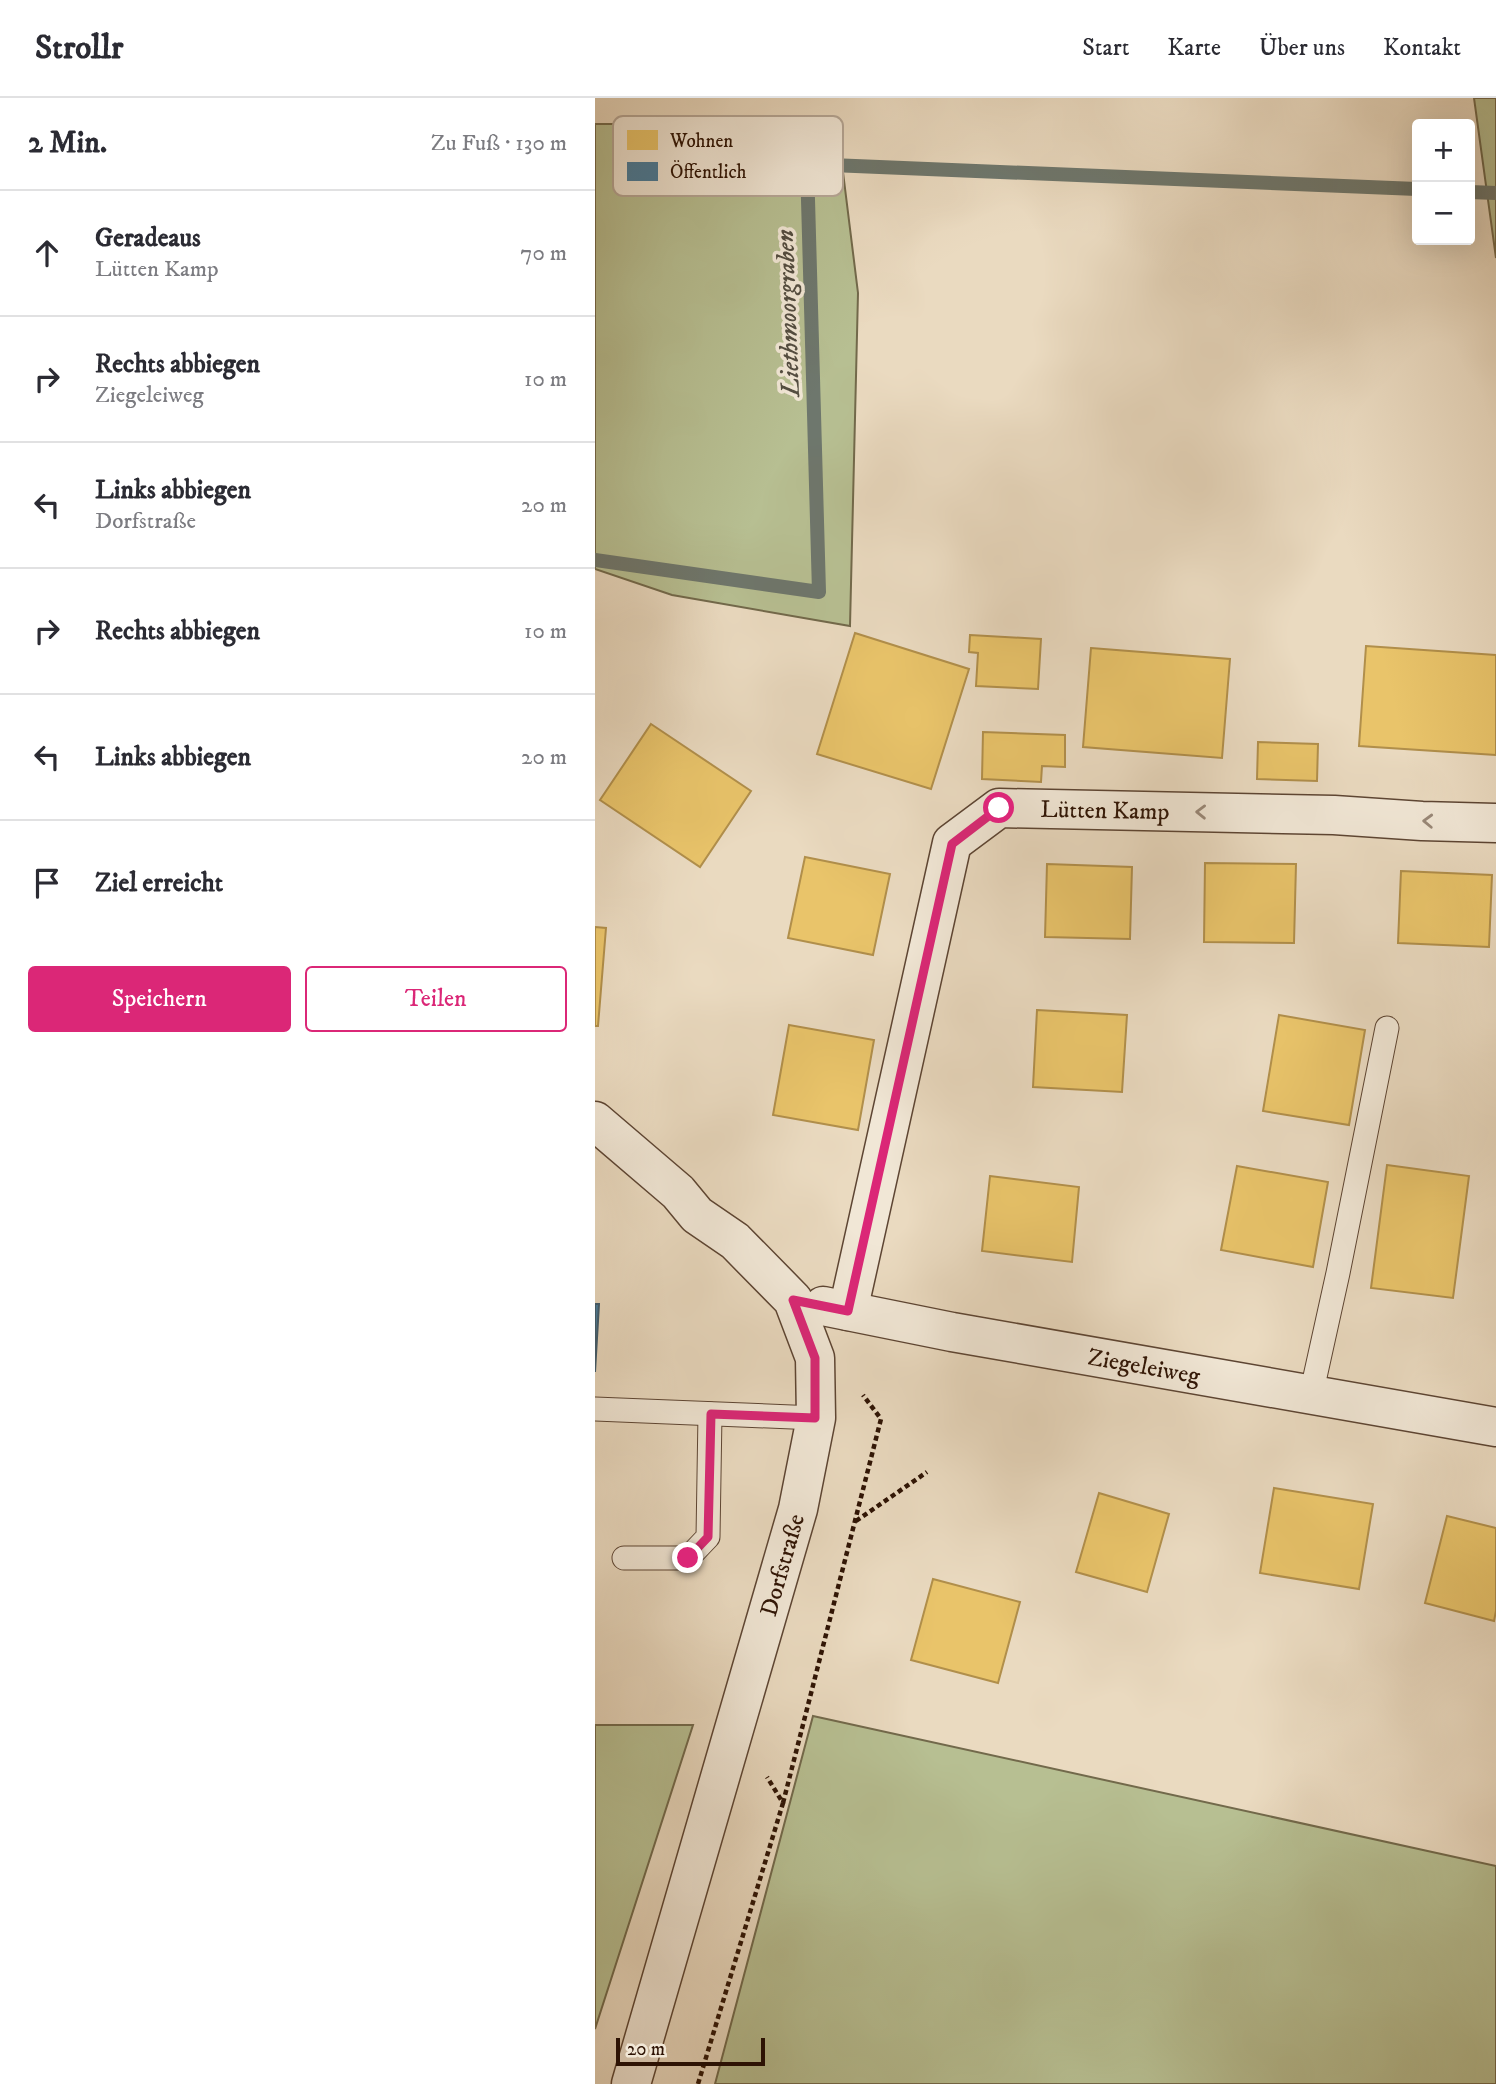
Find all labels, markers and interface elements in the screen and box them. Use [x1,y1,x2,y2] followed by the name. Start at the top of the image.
[35,28,123,69] text: Strollr
[1082,33,1129,63] text: Start
[1167,33,1221,63] text: Karte
[1259,33,1345,63] text: Über uns
[1383,33,1461,63] text: Kontakt
[613,116,843,196] legend
[1412,119,1475,245] map controls
[1412,119,1475,182] button: +
[28,125,107,162] text: 2 Min.
[431,129,567,158] text: Zu Fuß · 130 m
[669,130,733,153] text: Wohnen
[670,160,747,184] text: Öffentlich
[1412,182,1475,245] button: −
[95,222,201,255] text: Geradeaus
[769,229,808,399] water label: Liethmoorgraben
[28,234,66,272] icon: ahead
[520,239,567,268] text: 70 m
[95,255,219,284] text: Lütten Kamp
[95,348,260,381] text: Rechts abbiegen
[28,360,66,398] icon: right
[524,365,567,394] text: 10 m
[95,381,204,410] text: Ziegeleiweg
[95,474,251,507] text: Links abbiegen
[28,486,66,524] icon: left
[521,491,567,520] text: 20 m
[95,507,196,536] text: Dorfstraße
[28,612,66,650] icon: right
[95,615,260,648] text: Rechts abbiegen
[524,617,567,646] text: 10 m
[28,738,66,776] icon: left
[95,741,251,774] text: Links abbiegen
[521,743,567,772] text: 20 m
[983,792,1014,823] route start
[1040,795,1170,827] street label: Lütten Kamp
[1195,805,1206,820] one-way arrow
[1422,814,1433,829] one-way arrow
[28,864,66,902] icon: arrive
[95,867,223,900] text: Ziel erreicht
[28,966,291,1032] button: Speichern
[305,966,567,1032] button: Teilen
[1085,1342,1203,1392] street label: Ziegeleiweg
[754,1510,812,1620] street label: Dorfstraße
[672,1542,703,1573] route end
[616,2035,765,2067] scale bar
[627,2038,665,2061] text: 20 m

